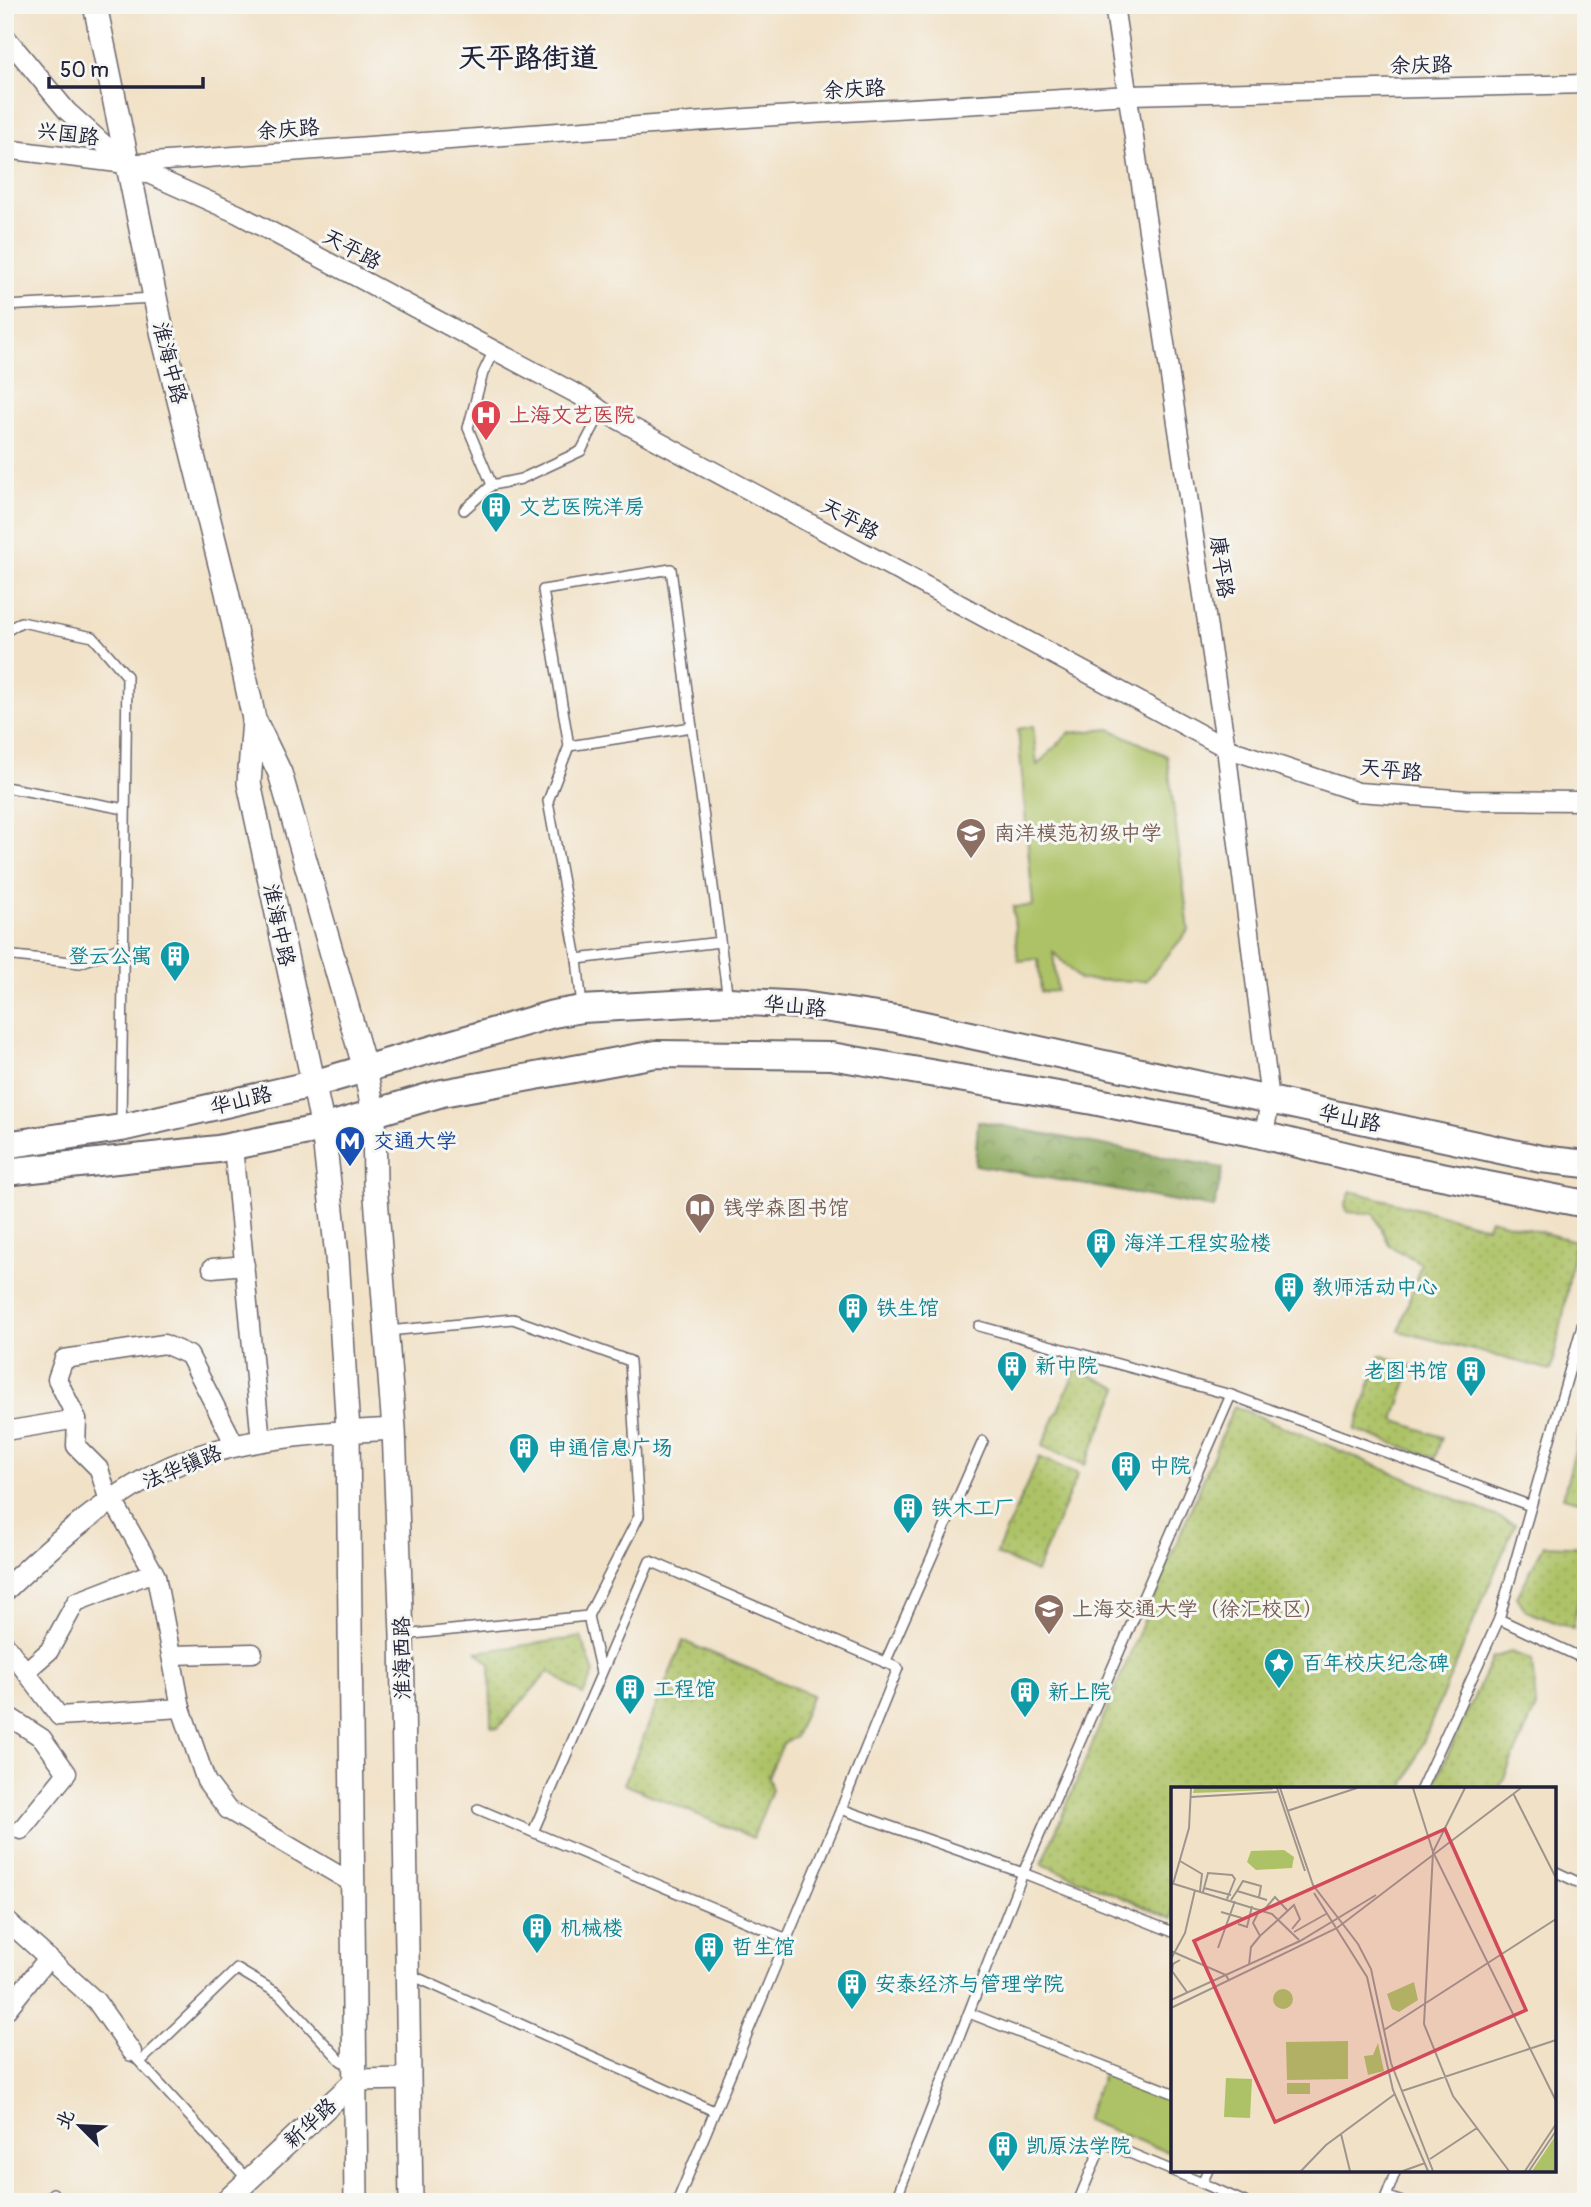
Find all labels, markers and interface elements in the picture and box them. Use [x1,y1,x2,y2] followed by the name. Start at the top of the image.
[458,41,598,76] district label: 天平路街道
[49,46,203,90] scale bar
[1389,51,1453,80] street label: 余庆路
[60,57,109,84] text: 50 m
[822,74,886,105] street label: 余庆路
[256,114,320,145] street label: 余庆路
[35,117,101,152] street label: 兴国路
[318,223,386,276] street label: 天平路
[146,319,193,407] street label: 淮海中路
[469,398,503,442] hospital icon: 上海文艺医院
[509,402,635,429] place label: 上海文艺医院
[479,490,513,534] building icon: 文艺医院洋房
[816,492,884,547] street label: 天平路
[519,494,645,521] place label: 文艺医院洋房
[1204,534,1239,600] street label: 康平路
[1358,754,1424,787] street label: 天平路
[954,816,988,860] school or university icon: 南洋模范初级中学
[994,820,1162,847] place label: 南洋模范初级中学
[257,881,300,969] street label: 淮海中路
[158,939,192,983] building icon: 登云公寓
[68,943,152,970] place label: 登云公寓
[762,990,828,1023] street label: 华山路
[207,1080,275,1121] street label: 华山路
[1316,1099,1384,1138] street label: 华山路
[333,1124,367,1168] metro station icon: 交通大学
[373,1128,457,1155] place label: 交通大学
[683,1191,717,1235] library icon: 钱学森图书馆
[723,1195,849,1222] place label: 钱学森图书馆
[1084,1226,1118,1270] building icon: 海洋工程实验楼
[1124,1230,1271,1257] place label: 海洋工程实验楼
[1272,1270,1306,1314] building icon: 教师活动中心
[1312,1274,1438,1301] place label: 教师活动中心
[836,1291,870,1335] building icon: 铁生馆
[876,1295,939,1322] place label: 铁生馆
[995,1349,1029,1393] building icon: 新中院
[1035,1353,1098,1380] place label: 新中院
[1454,1354,1488,1398] building icon: 老图书馆
[1364,1358,1448,1385] place label: 老图书馆
[507,1431,541,1475] building icon: 申通信息广场
[547,1435,673,1462] place label: 申通信息广场
[138,1439,226,1496] street label: 法华镇路
[1109,1449,1143,1493] building icon: 中院
[1149,1453,1191,1480] place label: 中院
[891,1491,925,1535] building icon: 铁木工厂
[931,1495,1015,1522] place label: 铁木工厂
[1032,1592,1066,1636] school or university icon: 上海交通大学（徐汇校区）
[1072,1596,1324,1623] place label: 上海交通大学（徐汇校区）
[388,1616,417,1700] street label: 淮海西路
[1262,1646,1296,1690] place icon: 百年校庆纪念碑
[1302,1650,1449,1677] place label: 百年校庆纪念碑
[613,1672,647,1716] building icon: 工程馆
[1008,1675,1042,1719] building icon: 新上院
[653,1676,716,1703] place label: 工程馆
[1048,1679,1111,1706] place label: 新上院
[1171,1787,1556,2172] inset map
[520,1911,554,1955] building icon: 机械楼
[560,1915,623,1942] place label: 机械楼
[692,1930,726,1974] building icon: 哲生馆
[732,1934,795,1961] place label: 哲生馆
[835,1967,869,2011] building icon: 安泰经济与管理学院
[875,1971,1064,1998] place label: 安泰经济与管理学院
[46,2092,116,2162] north arrow
[278,2092,343,2155] street label: 新华路
[51,2106,80,2133] text: 北
[986,2129,1020,2173] building icon: 凯原法学院
[1026,2133,1131,2160] place label: 凯原法学院

